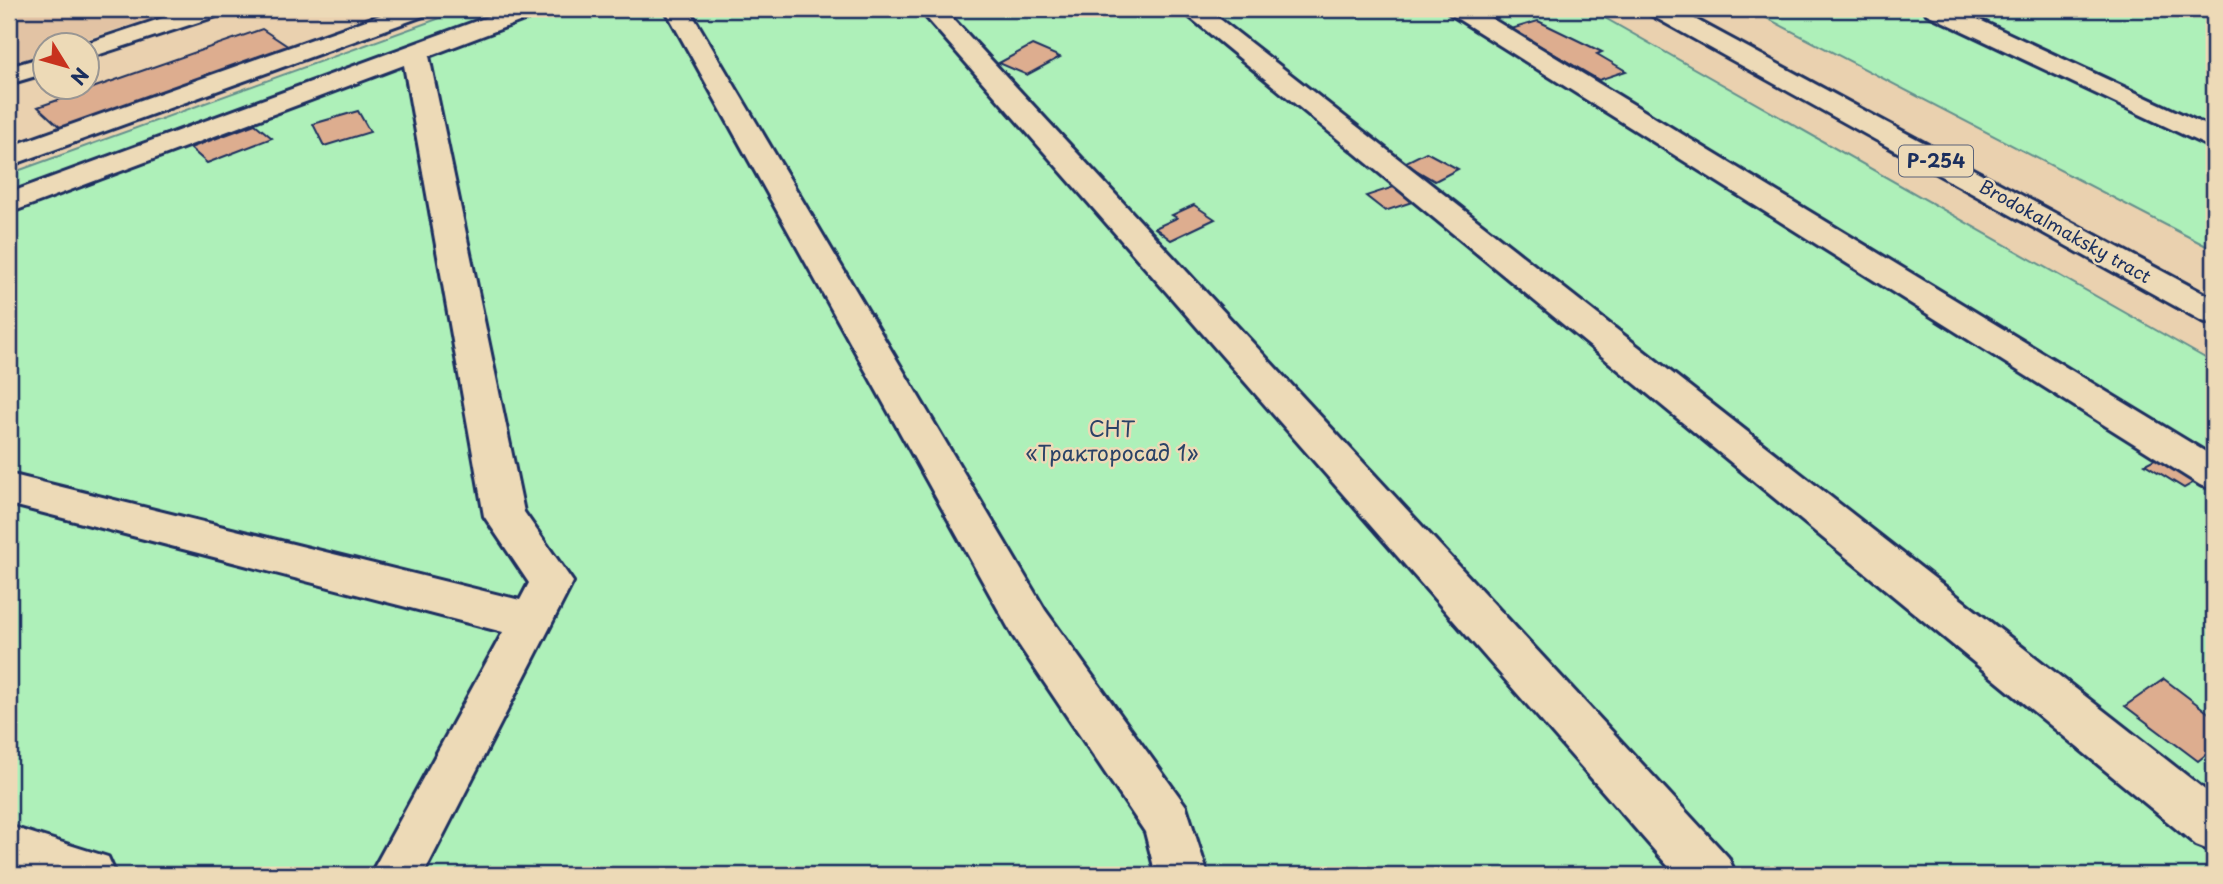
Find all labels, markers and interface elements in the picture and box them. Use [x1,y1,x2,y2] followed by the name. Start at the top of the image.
[32,32,102,102] north arrow
[65,62,96,91] text: N
[1899,146,1973,176] road number: Р-254
[1975,172,2157,289] street label: Brodokalmaksky tract
[1026,412,1199,468] park label: СНТ «Тракторосад 1»

